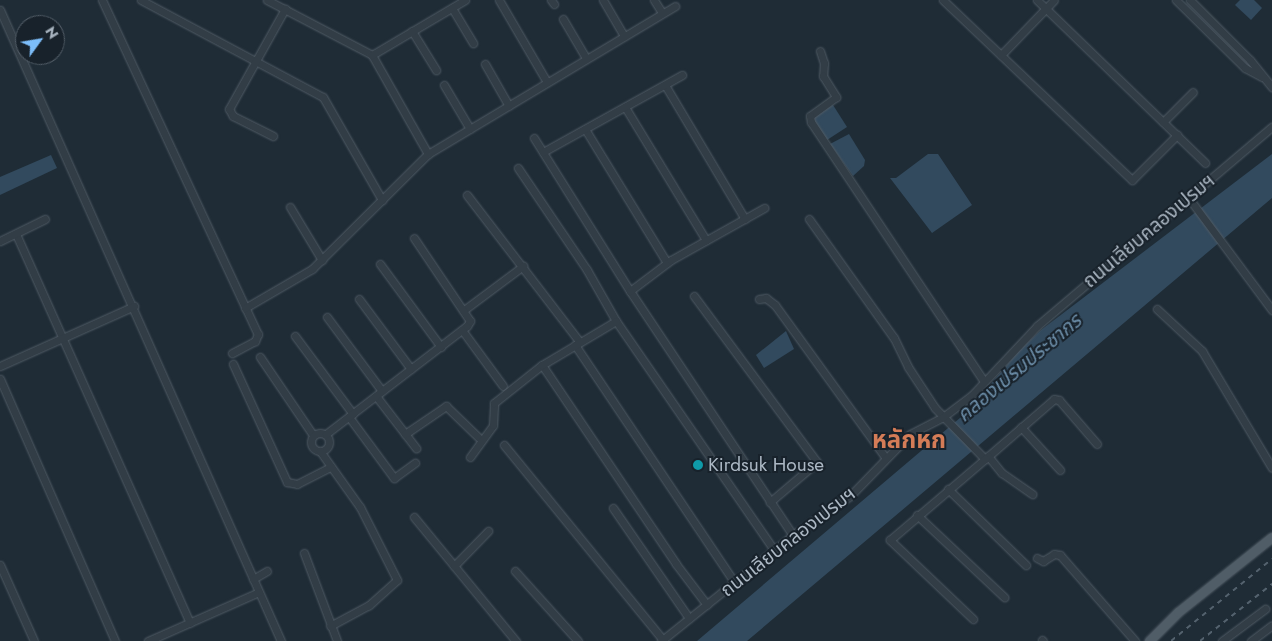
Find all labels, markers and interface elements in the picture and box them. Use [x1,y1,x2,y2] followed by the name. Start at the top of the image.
[15,15,65,65] north arrow
[40,23,63,43] text: N
[1078,169,1220,293] street label: ถนนเลียบคลองเปรมฯ
[952,309,1086,427] water label: คลองเปรมประชากร
[872,426,946,454] district label: หลักหก
[708,454,824,476] place label: Kirdsuk House
[692,459,704,471] marker: Kirdsuk House
[716,482,860,602] street label: ถนนเลียบคลองเปรมฯ

